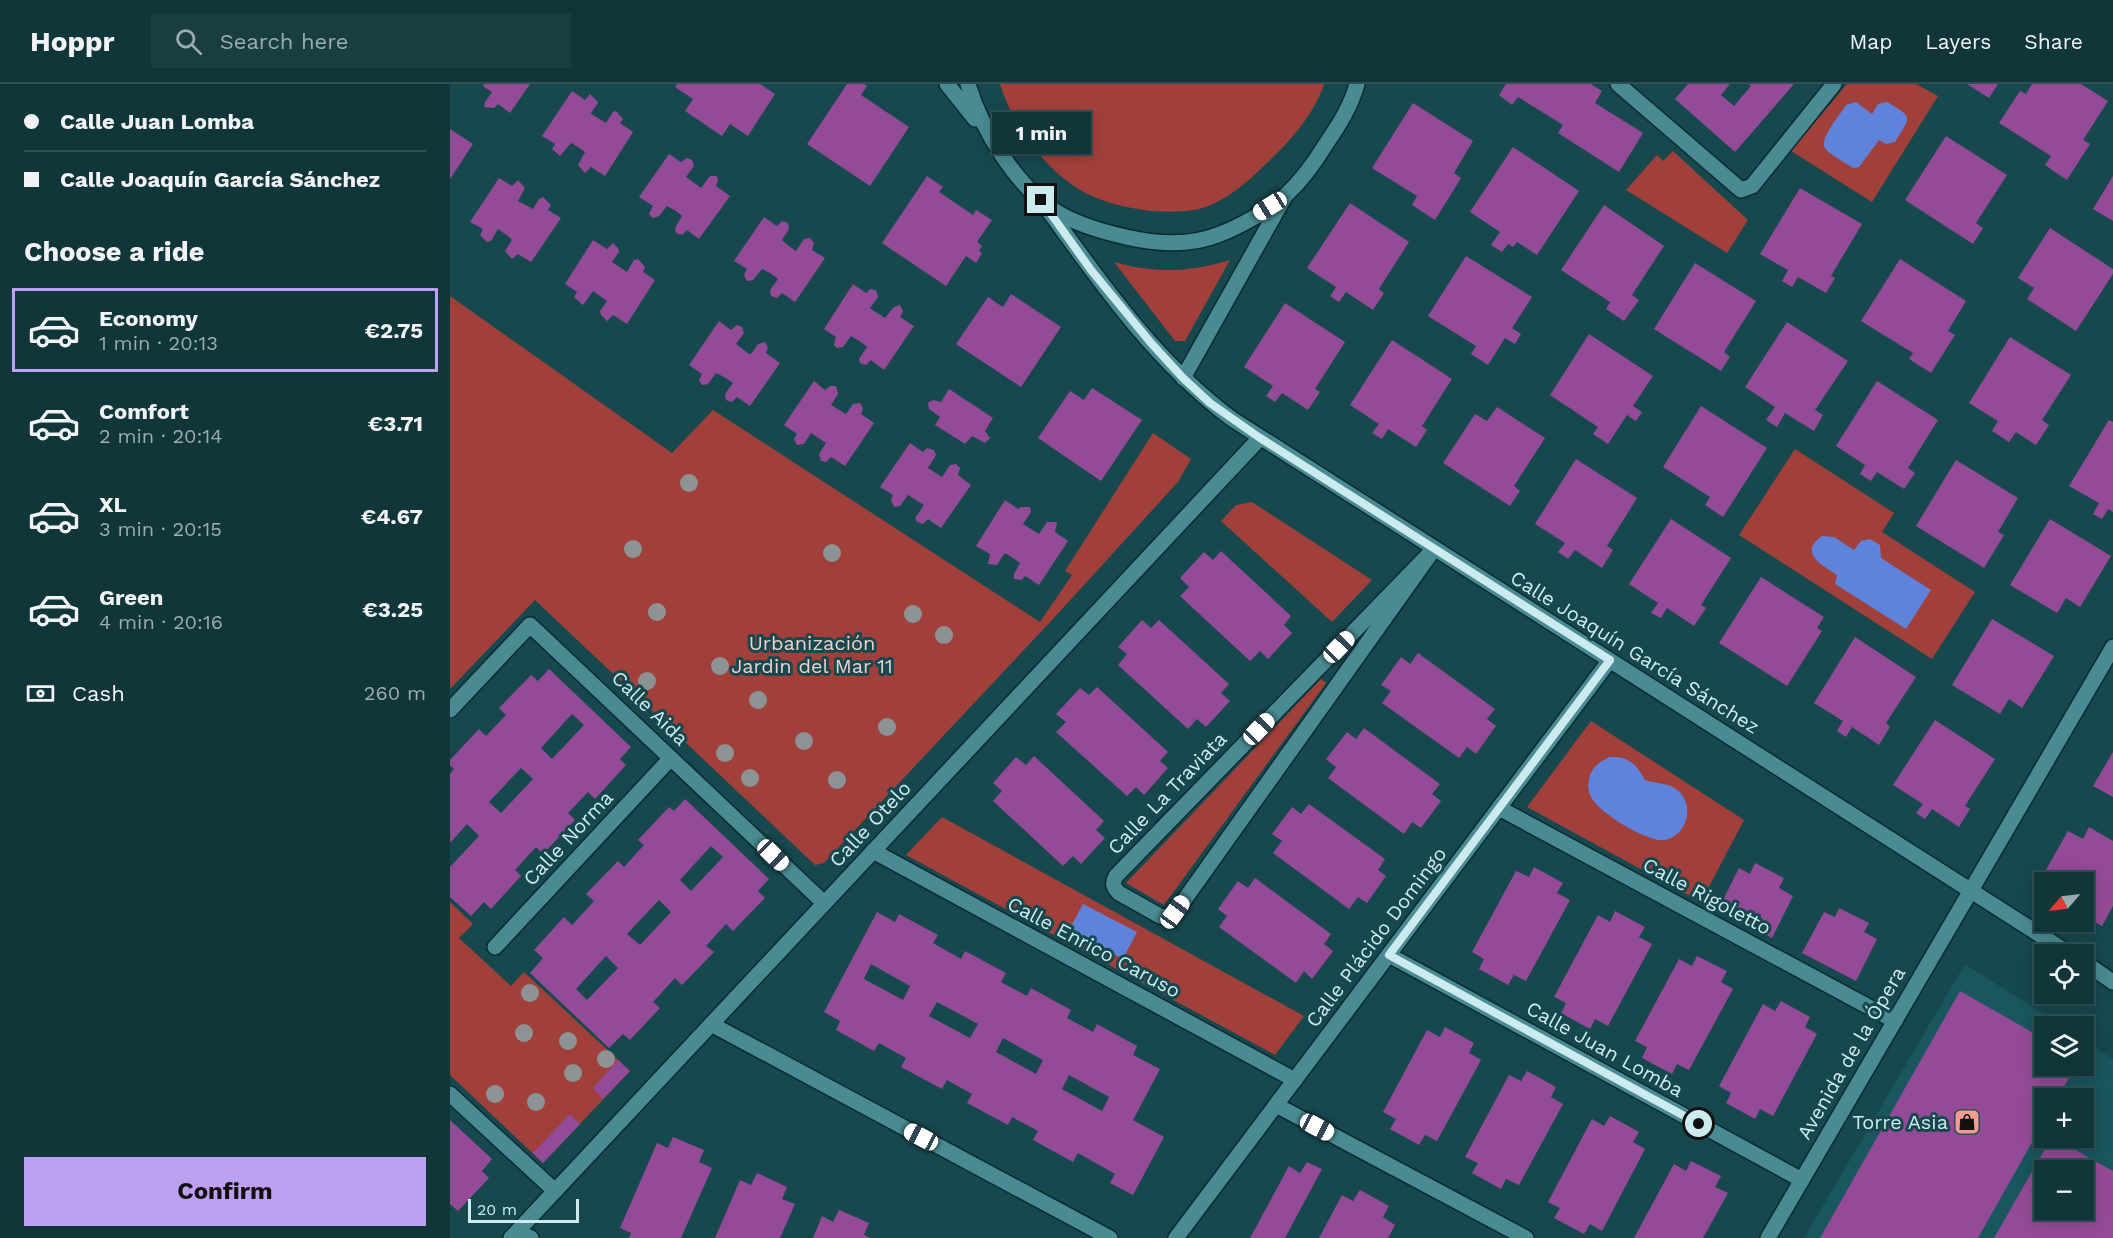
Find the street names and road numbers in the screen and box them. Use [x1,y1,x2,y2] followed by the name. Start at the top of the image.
[1506,565,1764,739] street label: Calle Joaquín García Sánchez
[607,666,693,750] street label: Calle Aida
[1103,727,1231,859] street label: Calle La Traviata
[824,776,916,872] street label: Calle Otelo
[518,786,618,890] street label: Calle Norma
[1301,842,1451,1032] street label: Calle Plácido Domingo
[1639,852,1775,940] street label: Calle Rigoletto
[1003,891,1185,1003] street label: Calle Enrico Caruso
[1792,962,1910,1144] street label: Avenida de la Ópera
[1522,996,1688,1102] street label: Calle Juan Lomba

